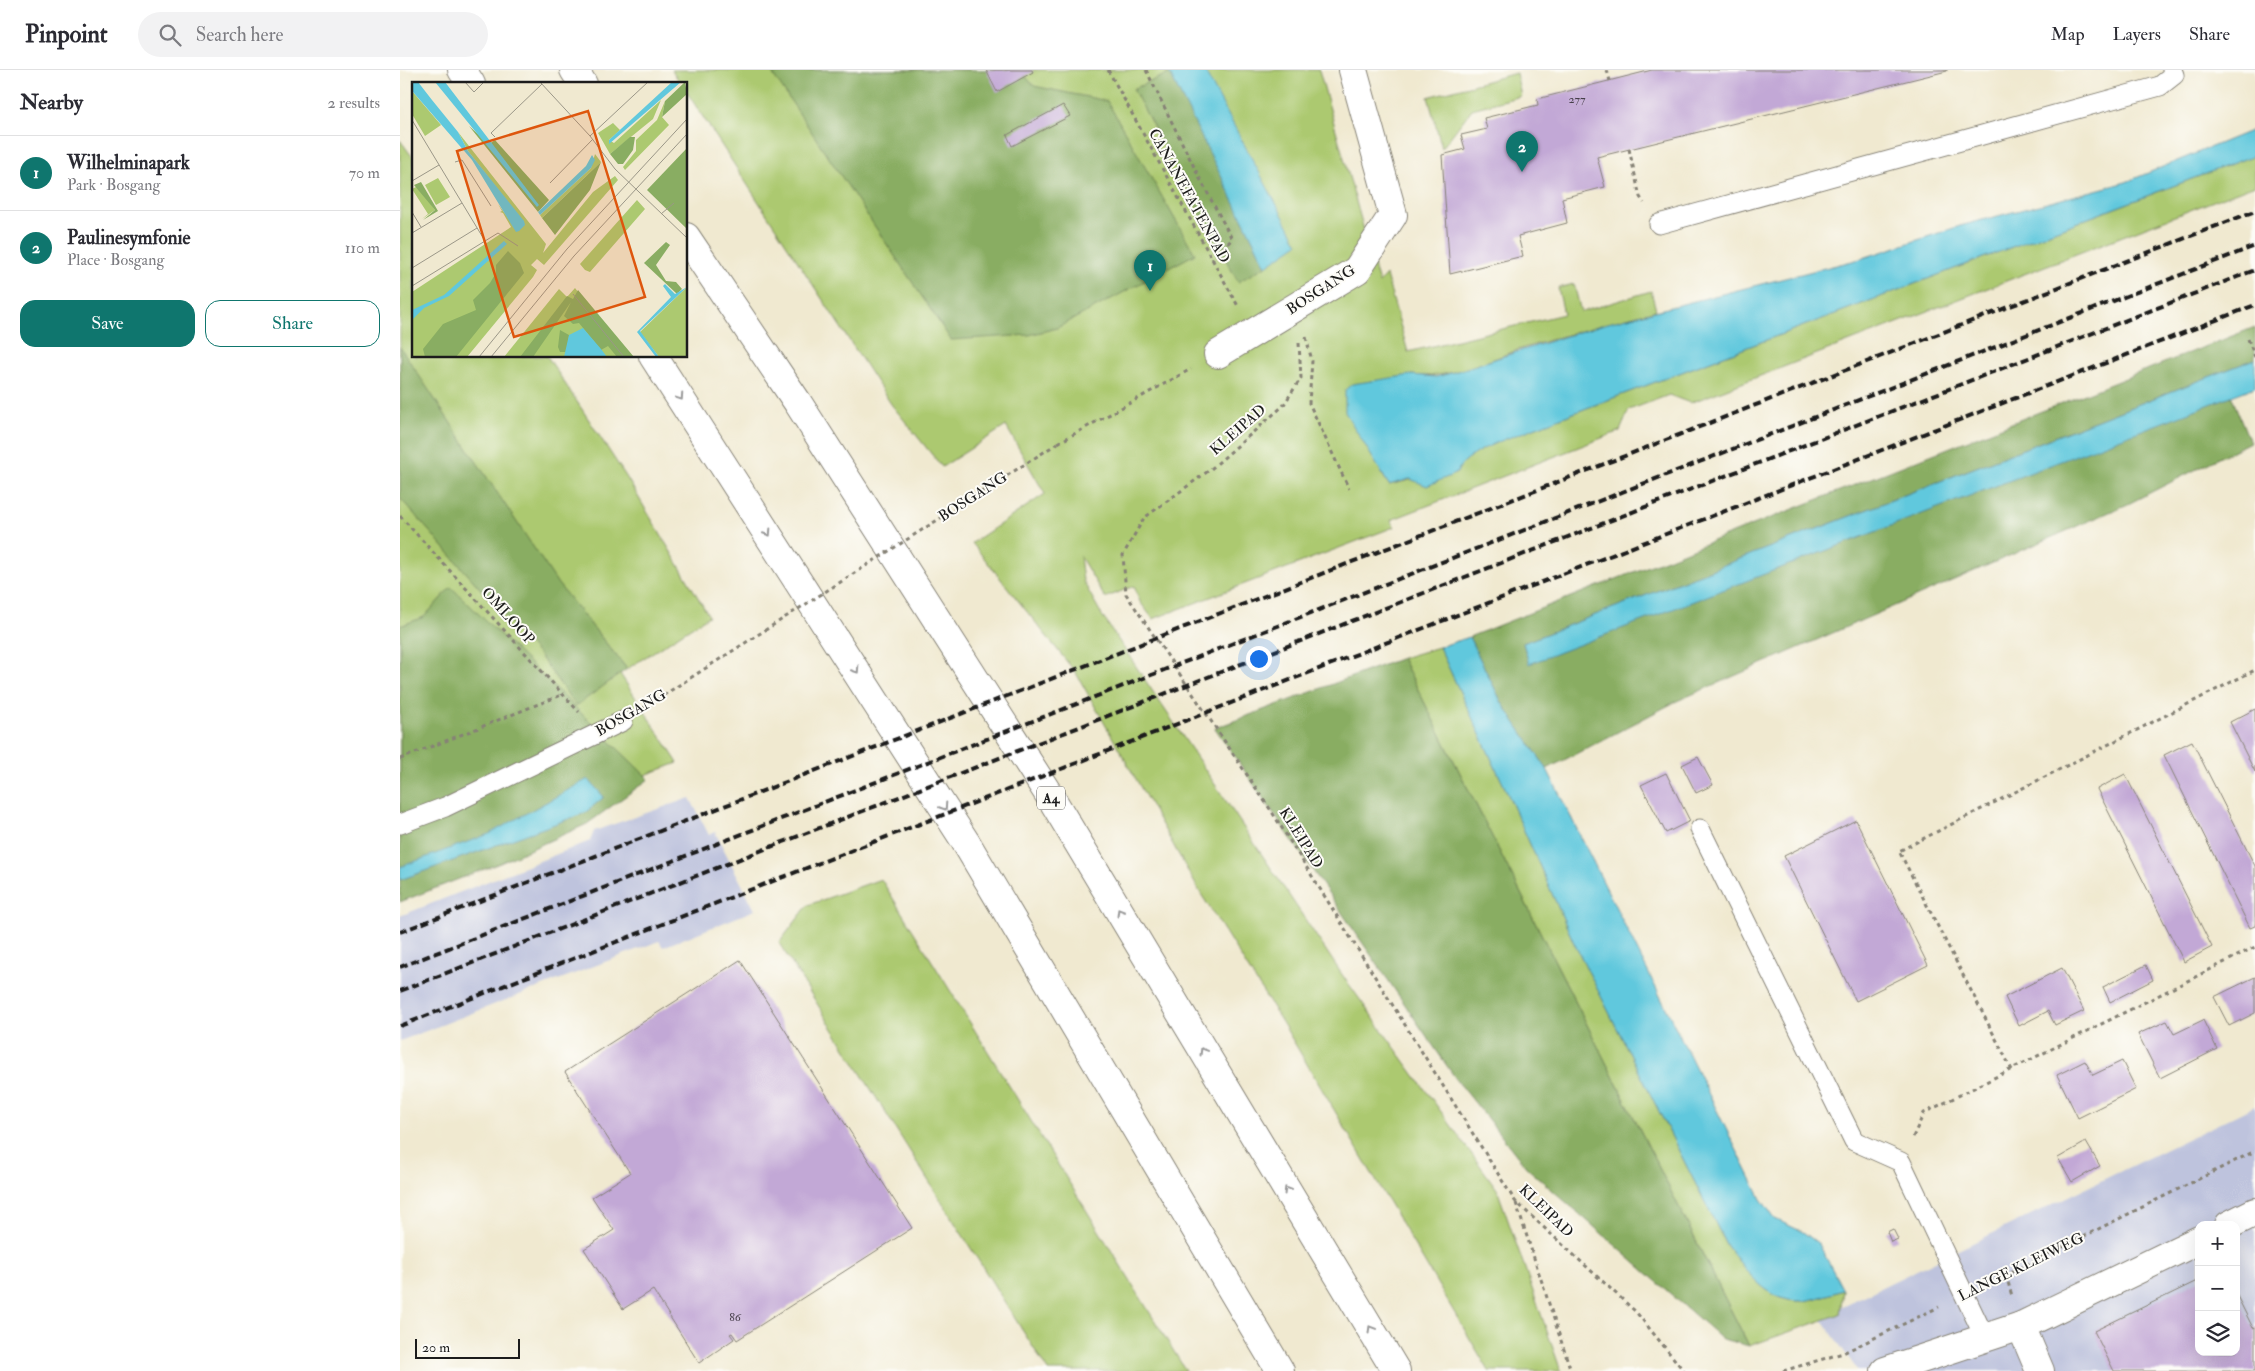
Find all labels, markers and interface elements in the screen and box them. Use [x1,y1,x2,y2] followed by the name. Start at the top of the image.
[138,12,488,57] search box
[25,19,108,50] text: Pinpoint
[156,21,184,49] icon: search
[196,23,283,47] text: Search here
[2051,23,2085,46] text: Map
[2113,23,2161,46] text: Layers
[2189,23,2230,46] text: Share
[412,82,688,358] inset map
[20,89,83,116] text: Nearby
[1568,92,1586,107] house number: 277
[327,93,380,113] text: 2 results
[1144,125,1234,267] street label: CANANEFATENPAD
[1506,131,1538,172] pin: 2
[67,151,190,175] text: Wilhelminapark
[33,163,39,183] text: 1
[349,163,380,183] text: 70 m
[67,175,160,195] text: Park · Bosgang
[67,226,190,250] text: Paulinesymfonie
[32,238,40,258] text: 2
[345,238,380,258] text: 110 m
[67,250,164,270] text: Place · Bosgang
[1134,250,1166,291] pin: 1
[1283,260,1359,319] street label: BOSGANG
[20,300,195,347] button: Save
[205,300,380,347] button: Share
[673,392,683,401] one-way arrow
[1206,400,1270,460] street label: KLEIPAD
[935,467,1011,526] street label: BOSGANG
[762,527,771,537] one-way arrow
[477,583,539,649] street label: OMLOOP
[1246,646,1272,672] your location
[850,664,859,673] one-way arrow
[592,685,670,741] street label: BOSGANG
[1037,786,1065,810] road number: A4
[937,801,947,810] one-way arrow
[1275,804,1327,872] street label: KLEIPAD
[1116,908,1126,917] one-way arrow
[1200,1047,1210,1056] one-way arrow
[1515,1180,1577,1242] street label: KLEIPAD
[1284,1187,1294,1196] one-way arrow
[2195,1221,2240,1356] map controls
[2195,1221,2240,1266] button: +
[1955,1228,2087,1306] street label: LANGE KLEIWEG
[2195,1266,2240,1311] button: −
[729,1310,742,1325] house number: 86
[2195,1311,2240,1356] button: layers
[1368,1326,1378,1335] one-way arrow
[415,1336,520,1359] scale bar
[422,1339,450,1356] text: 20 m

